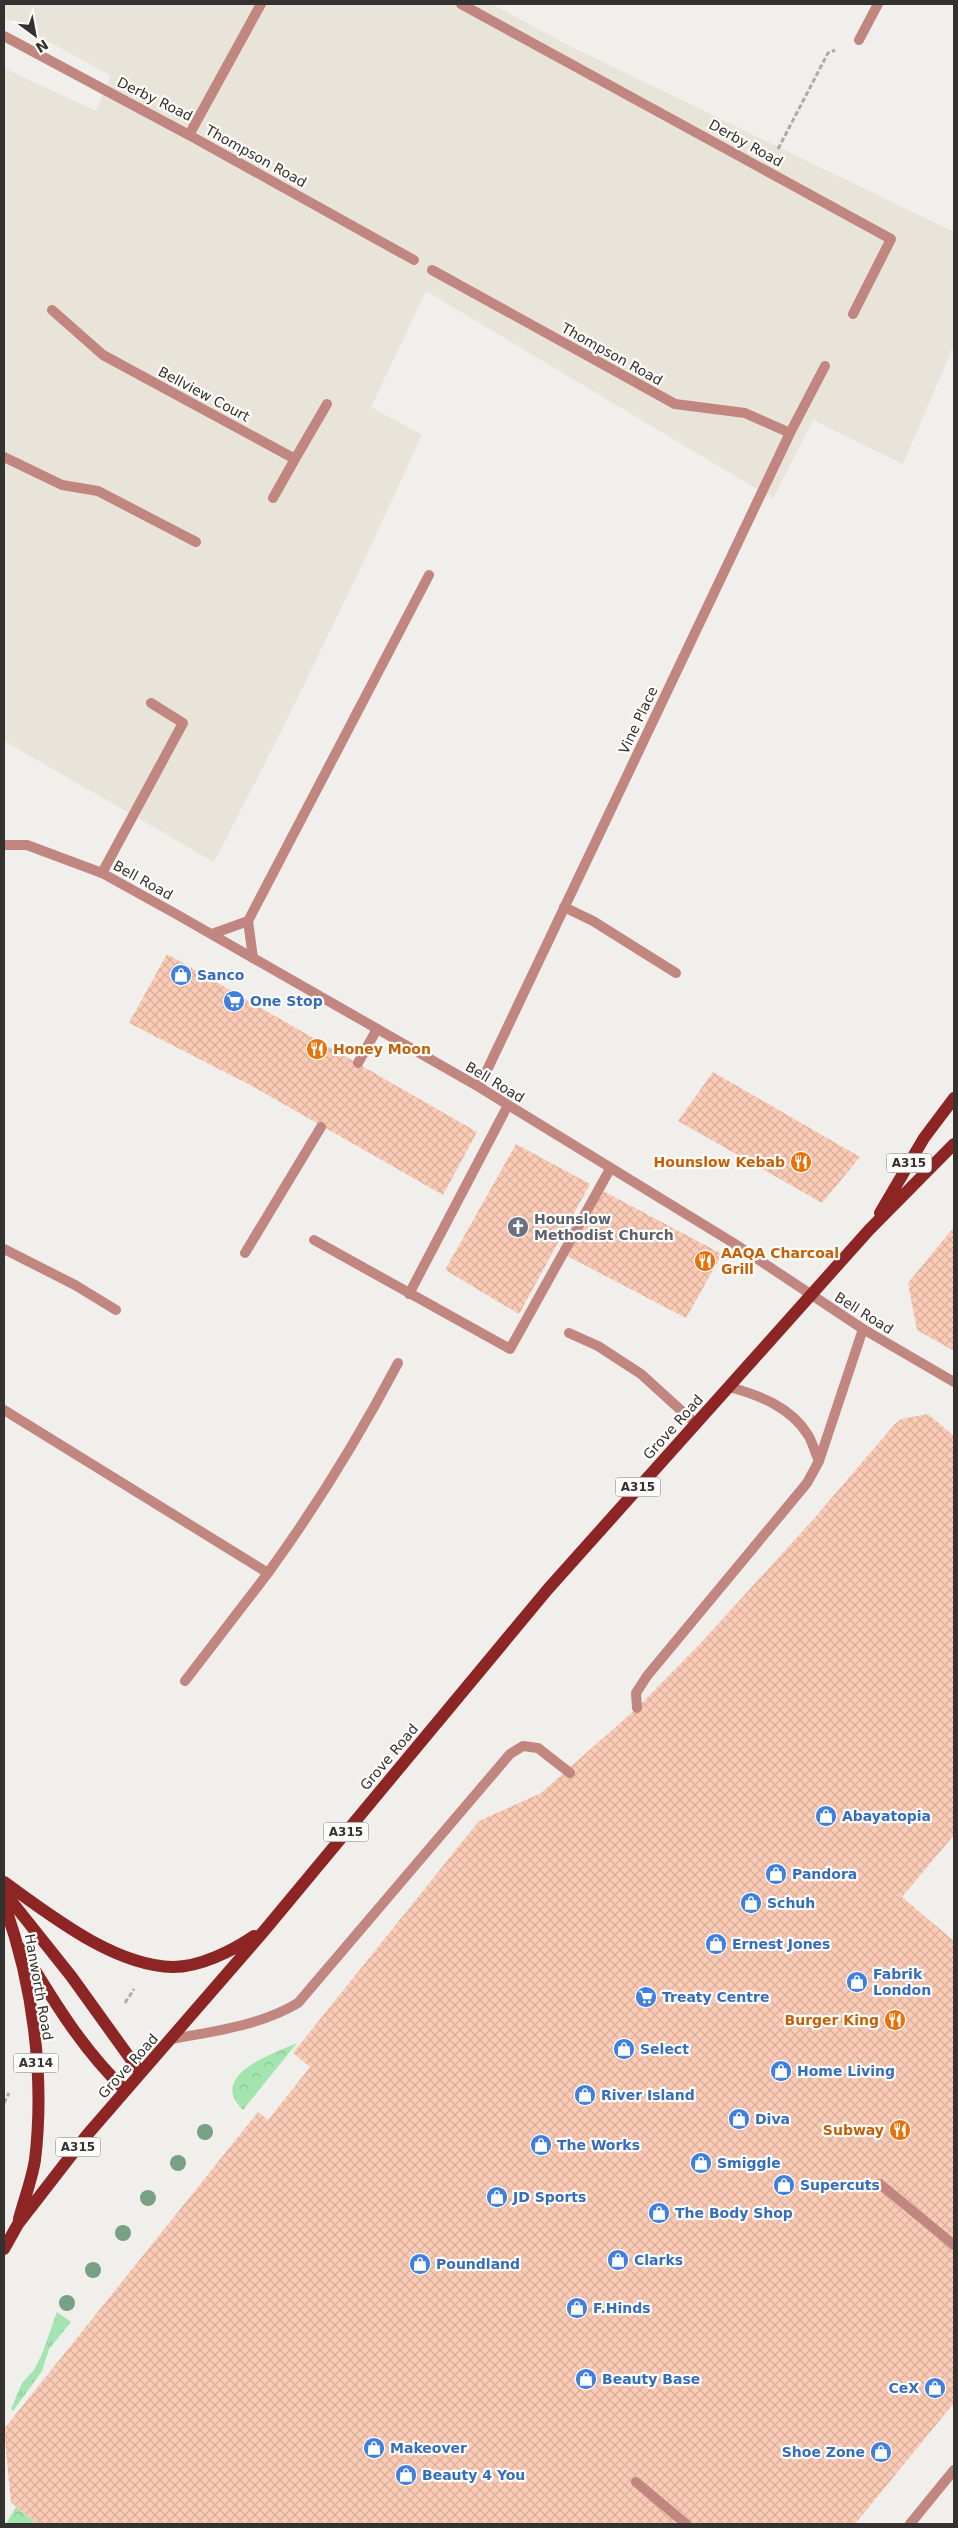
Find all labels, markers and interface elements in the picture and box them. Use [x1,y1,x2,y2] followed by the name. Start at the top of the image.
[10,10,60,60] north arrow
[33,36,51,56] text: N
[115,74,195,124] street label: Derby Road
[706,116,786,170] street label: Derby Road
[202,121,309,190] street label: Thompson Road
[558,319,665,388] street label: Thompson Road
[156,363,253,425] street label: Bellview Court
[615,684,661,756] street label: Vine Place
[110,857,176,903] street label: Bell Road
[169,963,193,987] shop icon: Sanco
[197,967,245,983] place label: Sanco
[222,989,246,1013] supermarket icon: One Stop
[250,993,323,1009] place label: One Stop
[305,1037,329,1061] restaurant icon: Honey Moon
[333,1041,431,1057] place label: Honey Moon
[463,1058,527,1106] street label: Bell Road
[789,1150,813,1174] restaurant icon: Hounslow Kebab
[654,1154,785,1170] place label: Hounslow Kebab
[886,1154,932,1172] road number: A315
[534,1211,674,1243] place label: Hounslow Methodist Church
[506,1215,530,1239] church icon: Hounslow Methodist Church
[721,1245,839,1277] place label: AAQA Charcoal Grill
[693,1249,717,1273] restaurant icon: AAQA Charcoal Grill
[832,1289,896,1337] street label: Bell Road
[640,1391,706,1463] street label: Grove Road
[616,1478,660,1496] road number: A315
[357,1721,421,1793] street label: Grove Road
[814,1804,838,1828] shop icon: Abayatopia
[842,1808,931,1824] place label: Abayatopia
[324,1822,368,1841] road number: A315
[764,1862,788,1886] shop icon: Pandora
[792,1866,857,1882] place label: Pandora
[739,1891,763,1915] shop icon: Schuh
[767,1895,815,1911] place label: Schuh
[704,1932,728,1956] shop icon: Ernest Jones
[22,1933,56,2041] street label: Hanworth Road
[732,1936,830,1952] place label: Ernest Jones
[873,1966,931,1998] place label: Fabrik London
[845,1970,869,1994] shop icon: Fabrik London
[634,1985,658,2009] supermarket icon: Treaty Centre
[662,1989,769,2005] place label: Treaty Centre
[883,2008,907,2032] restaurant icon: Burger King
[785,2012,879,2028] place label: Burger King
[95,2030,161,2102] street label: Grove Road
[612,2037,636,2061] shop icon: Select
[640,2041,689,2057] place label: Select
[14,2054,58,2072] road number: A314
[769,2059,793,2083] shop icon: Home Living
[797,2063,895,2079] place label: Home Living
[573,2083,597,2107] shop icon: River Island
[601,2087,695,2103] place label: River Island
[727,2107,751,2131] shop icon: Diva
[755,2111,790,2127] place label: Diva
[888,2118,912,2142] restaurant icon: Subway
[823,2122,884,2138] place label: Subway
[529,2133,553,2157] shop icon: The Works
[557,2137,640,2153] place label: The Works
[56,2138,100,2156] road number: A315
[689,2151,713,2175] shop icon: Smiggle
[717,2155,781,2171] place label: Smiggle
[772,2173,796,2197] shop icon: Supercuts
[800,2177,880,2193] place label: Supercuts
[485,2185,509,2209] shop icon: JD Sports
[512,2189,586,2205] place label: JD Sports
[647,2201,671,2225] shop icon: The Body Shop
[675,2205,793,2221] place label: The Body Shop
[606,2248,630,2272] shop icon: Clarks
[408,2252,432,2276] shop icon: Poundland
[634,2252,683,2268] place label: Clarks
[436,2256,520,2272] place label: Poundland
[565,2296,589,2320] shop icon: F.Hinds
[593,2300,651,2316] place label: F.Hinds
[574,2367,598,2391] shop icon: Beauty Base
[602,2371,700,2387] place label: Beauty Base
[923,2376,947,2400] shop icon: CeX
[888,2380,919,2396] place label: CeX
[362,2436,386,2460] shop icon: Makeover
[390,2440,467,2456] place label: Makeover
[869,2440,893,2464] shop icon: Shoe Zone
[782,2444,865,2460] place label: Shoe Zone
[394,2463,418,2487] shop icon: Beauty 4 You
[422,2467,525,2483] place label: Beauty 4 You

